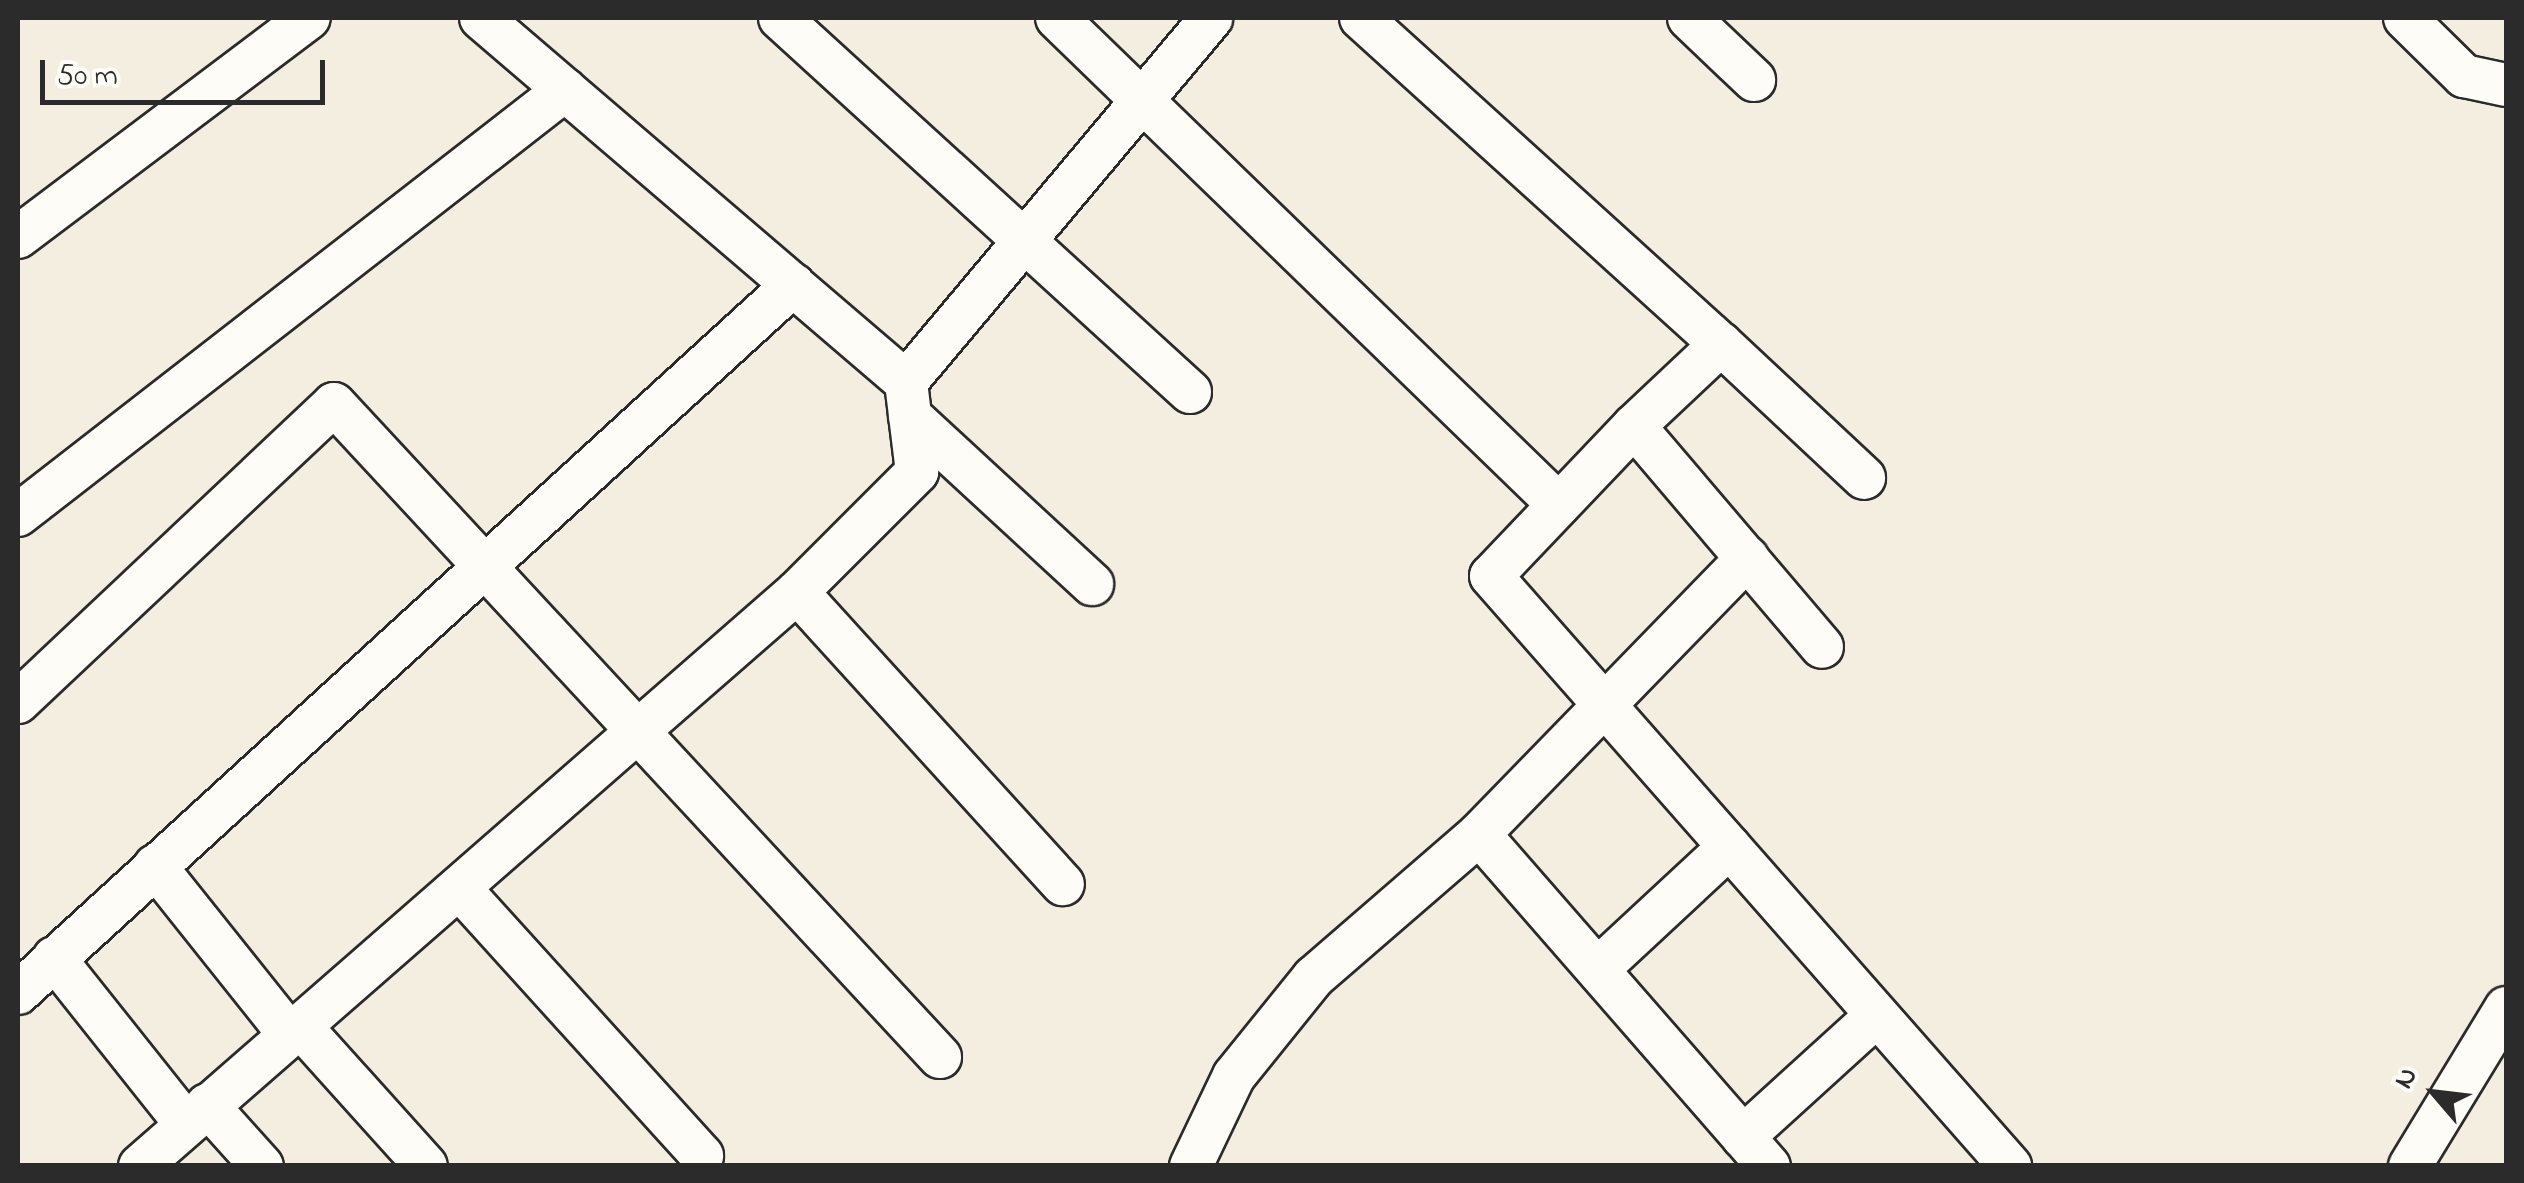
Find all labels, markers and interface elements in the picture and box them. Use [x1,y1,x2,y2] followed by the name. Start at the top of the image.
[45,40,330,102] scale bar
[57,55,118,99] text: 50 m
[2384,1043,2484,1143] north arrow
[2385,1061,2430,1097] text: N

